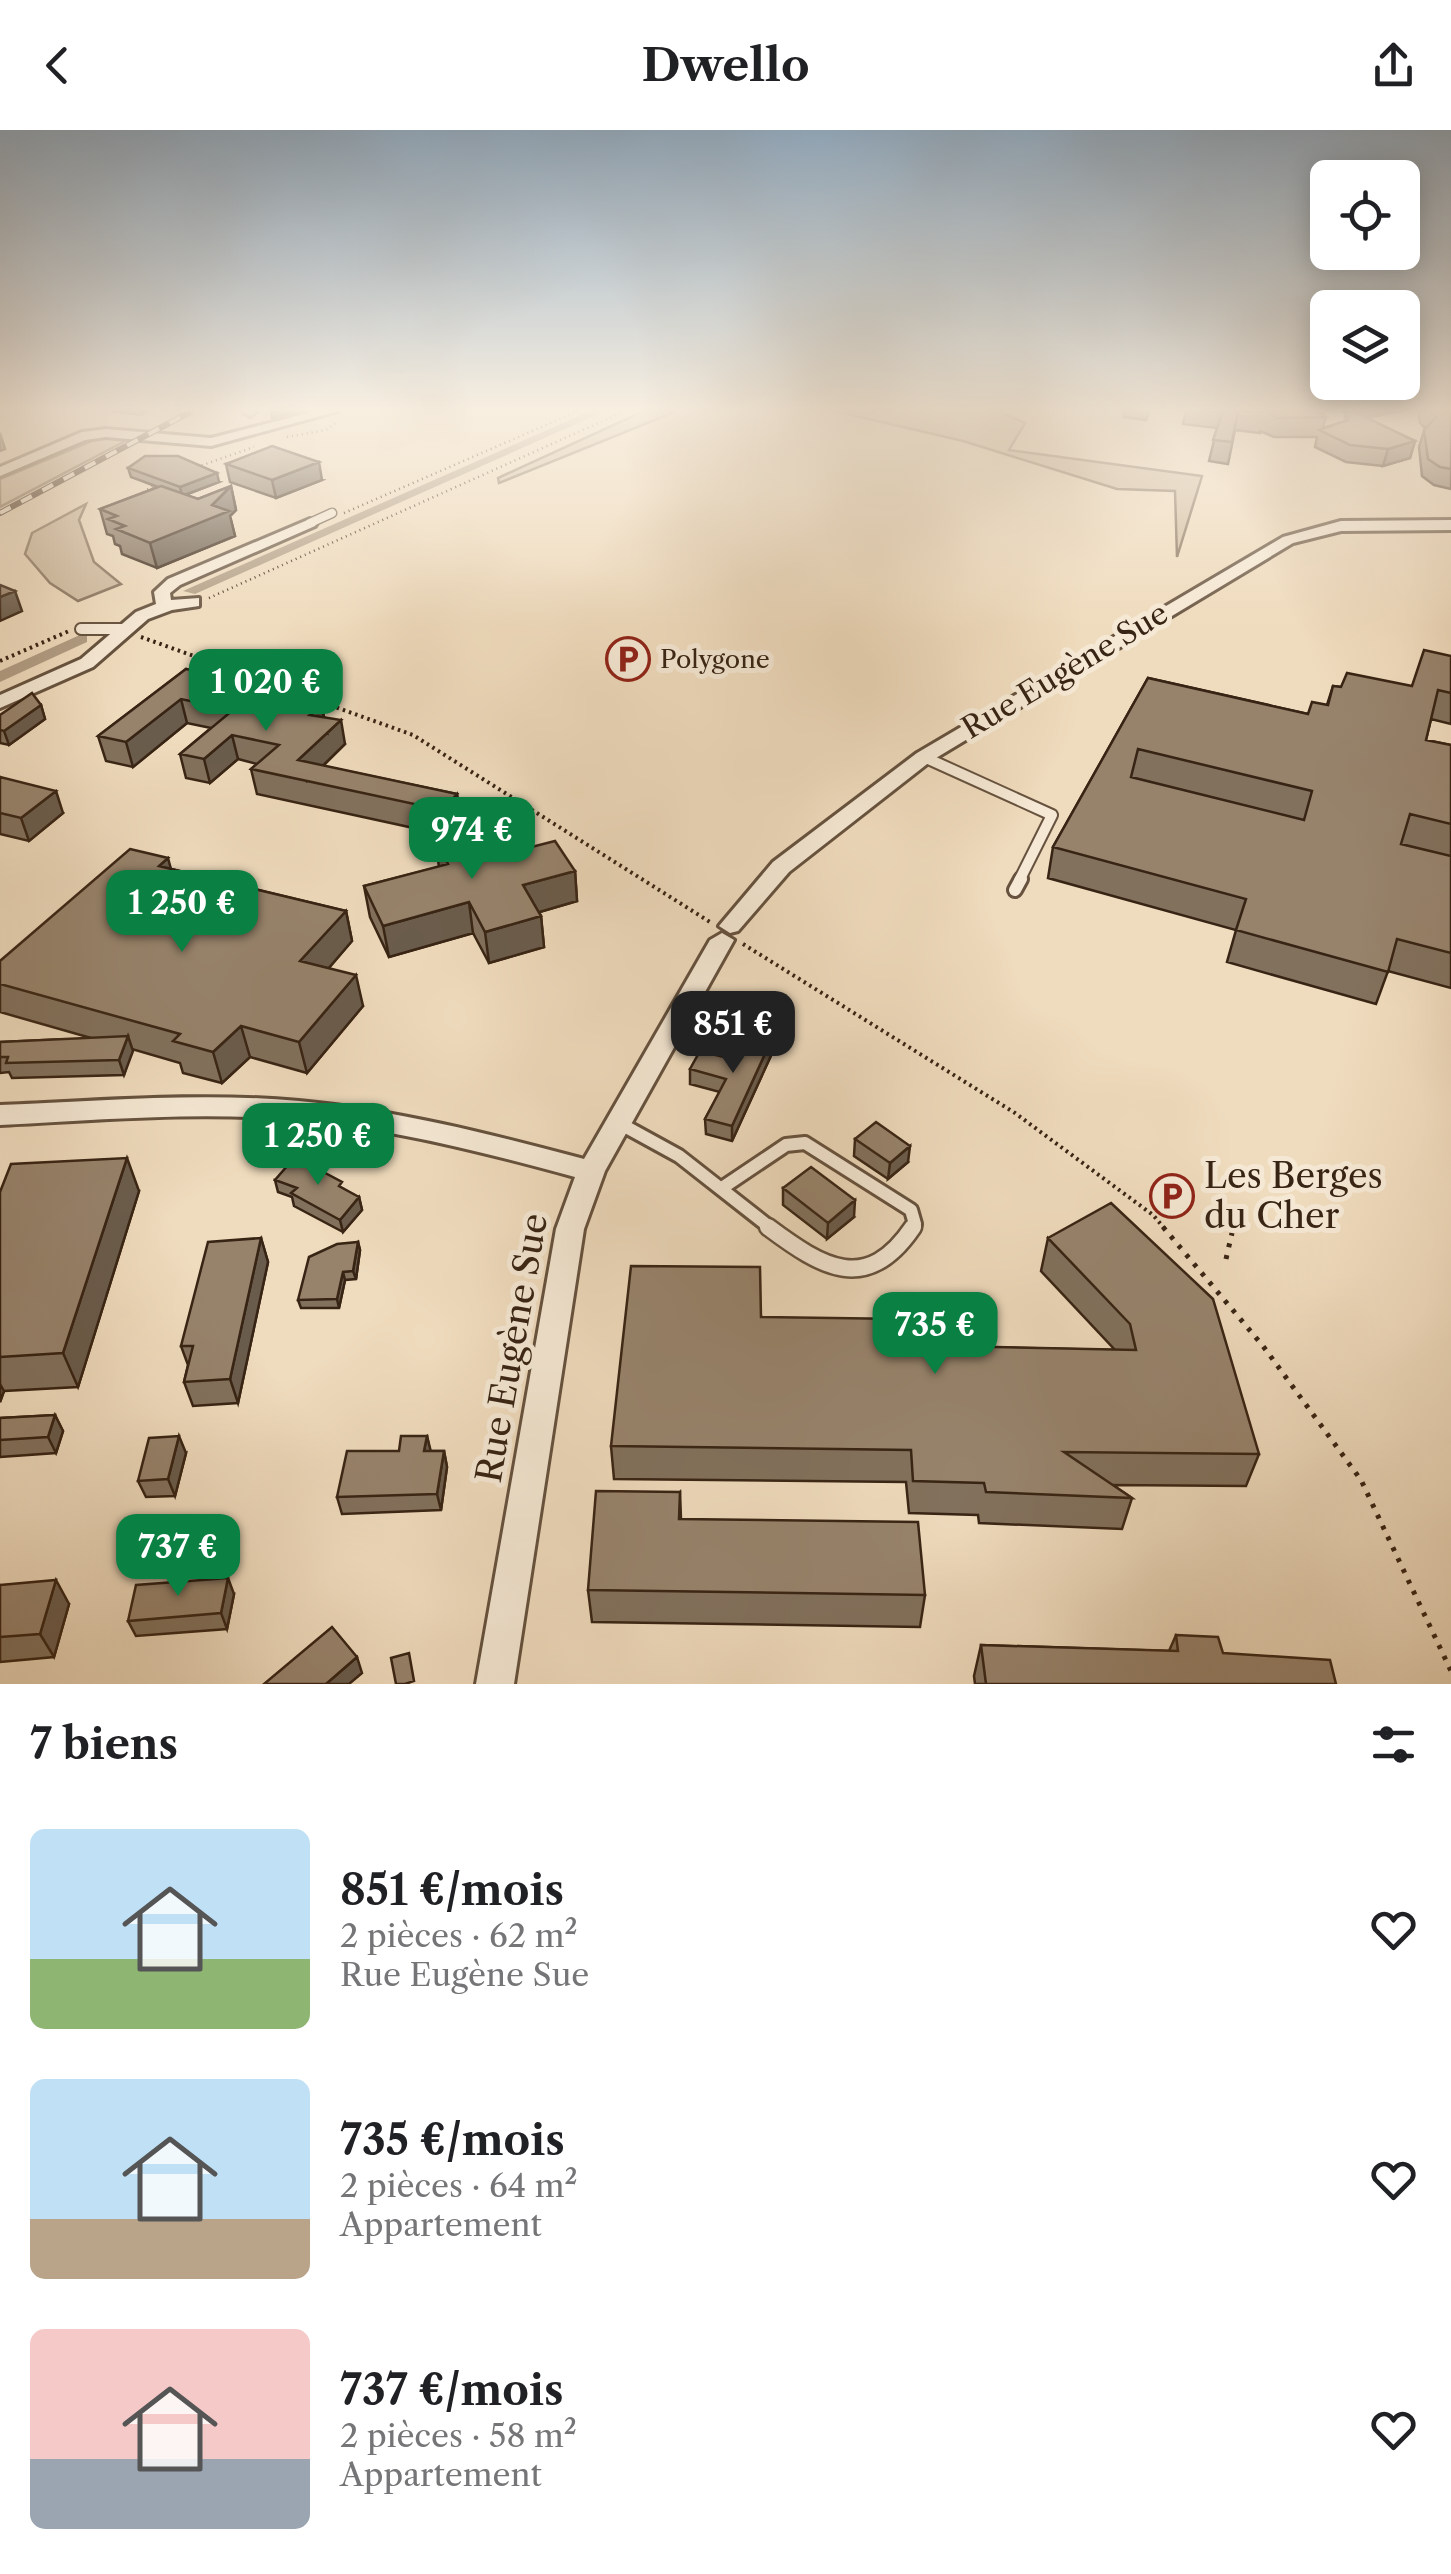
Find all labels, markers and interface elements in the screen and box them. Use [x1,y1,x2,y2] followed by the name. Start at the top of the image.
[641,37,810,93] text: Dwello
[30,38,85,93] icon: back
[1366,38,1421,93] icon: share
[1310,160,1420,400] map controls
[1310,160,1420,270] button: locate
[1310,290,1420,400] button: layers
[955,595,1174,747] street label: Rue Eugène Sue
[605,636,651,682] parking icon: Polygone
[660,644,770,675] place label: Polygone
[174,649,358,734] pin: 1 020 €
[211,662,321,701] text: 1 020 €
[402,797,542,882] pin: 974 €
[431,810,513,849] text: 974 €
[90,870,274,955] pin: 1 250 €
[128,883,236,922] text: 1 250 €
[663,991,803,1076] pin: 851 €
[693,1004,773,1043] text: 851 €
[226,1103,410,1188] pin: 1 250 €
[264,1116,372,1155] text: 1 250 €
[1204,1154,1383,1237] place label: Les Berges du Cher
[1149,1173,1195,1219] parking icon: Les Berges du Cher
[467,1210,556,1486] street label: Rue Eugène Sue
[865,1292,1005,1377] pin: 735 €
[895,1305,975,1344] text: 735 €
[108,1514,248,1599] pin: 737 €
[138,1527,218,1566] text: 737 €
[1366,1717,1421,1772] icon: filters
[30,1718,178,1770] text: 7 biens
[340,1864,564,1916] text: 851 €/mois
[110,1869,230,1989] icon: home
[1366,1902,1421,1957] icon: heart
[340,1916,578,1955] text: 2 pièces · 62 m²
[340,1955,589,1994] text: Rue Eugène Sue
[340,2114,565,2166] text: 735 €/mois
[110,2119,230,2239] icon: home
[1366,2152,1421,2207] icon: heart
[340,2166,578,2205] text: 2 pièces · 64 m²
[340,2205,542,2244] text: Appartement
[340,2364,563,2416] text: 737 €/mois
[110,2369,230,2489] icon: home
[1366,2402,1421,2457] icon: heart
[340,2416,577,2455] text: 2 pièces · 58 m²
[340,2455,542,2494] text: Appartement

